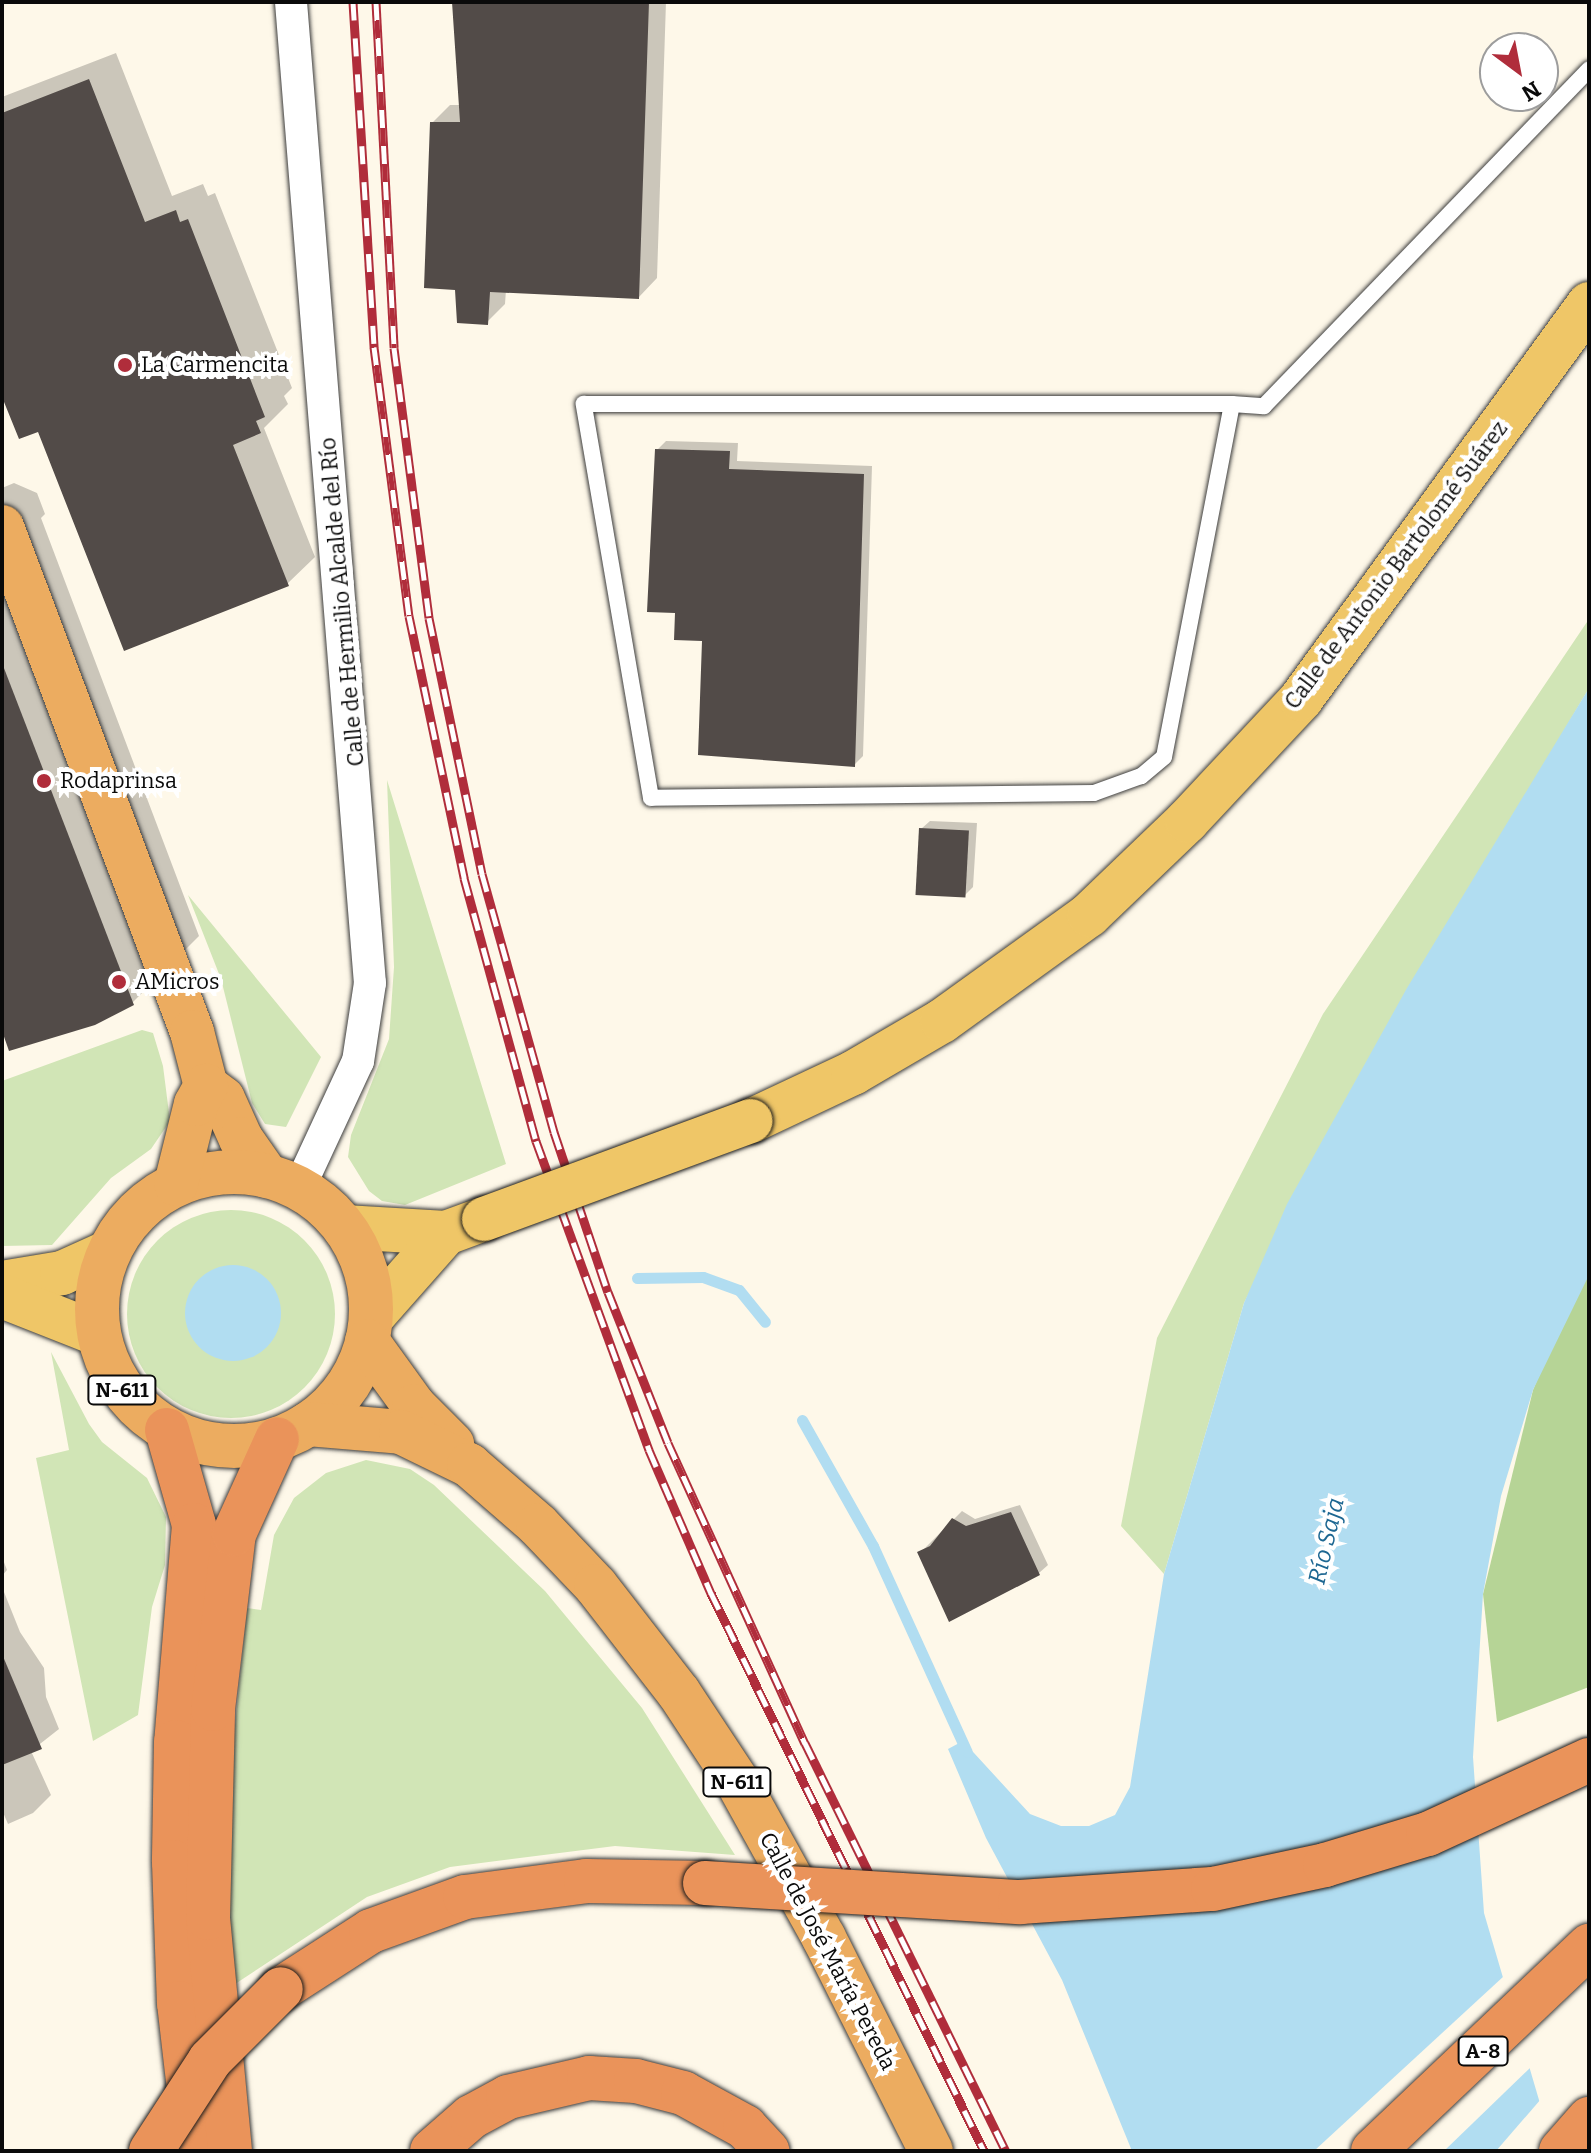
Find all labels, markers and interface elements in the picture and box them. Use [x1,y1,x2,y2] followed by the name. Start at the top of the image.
[1479,32,1559,112] north arrow
[1517,75,1545,107] text: N
[141,352,289,378] place label: La Carmencita
[116,356,134,374] marker: La Carmencita
[1279,416,1513,714] street label: Calle de Antonio Bartolomé Suárez
[314,436,370,768] street label: Calle de Hermilio Alcalde del Río
[60,768,177,794] place label: Rodaprinsa
[35,772,53,790] marker: Rodaprinsa
[135,969,219,995] place label: AMicros
[110,973,128,991] marker: AMicros
[86,1374,158,1406] road number: N-611
[1303,1495,1351,1587] water label: Río Saja
[701,1766,773,1798] road number: N-611
[754,1828,902,2074] street label: Calle de José María Pereda
[1457,2035,1509,2067] road number: A-8

